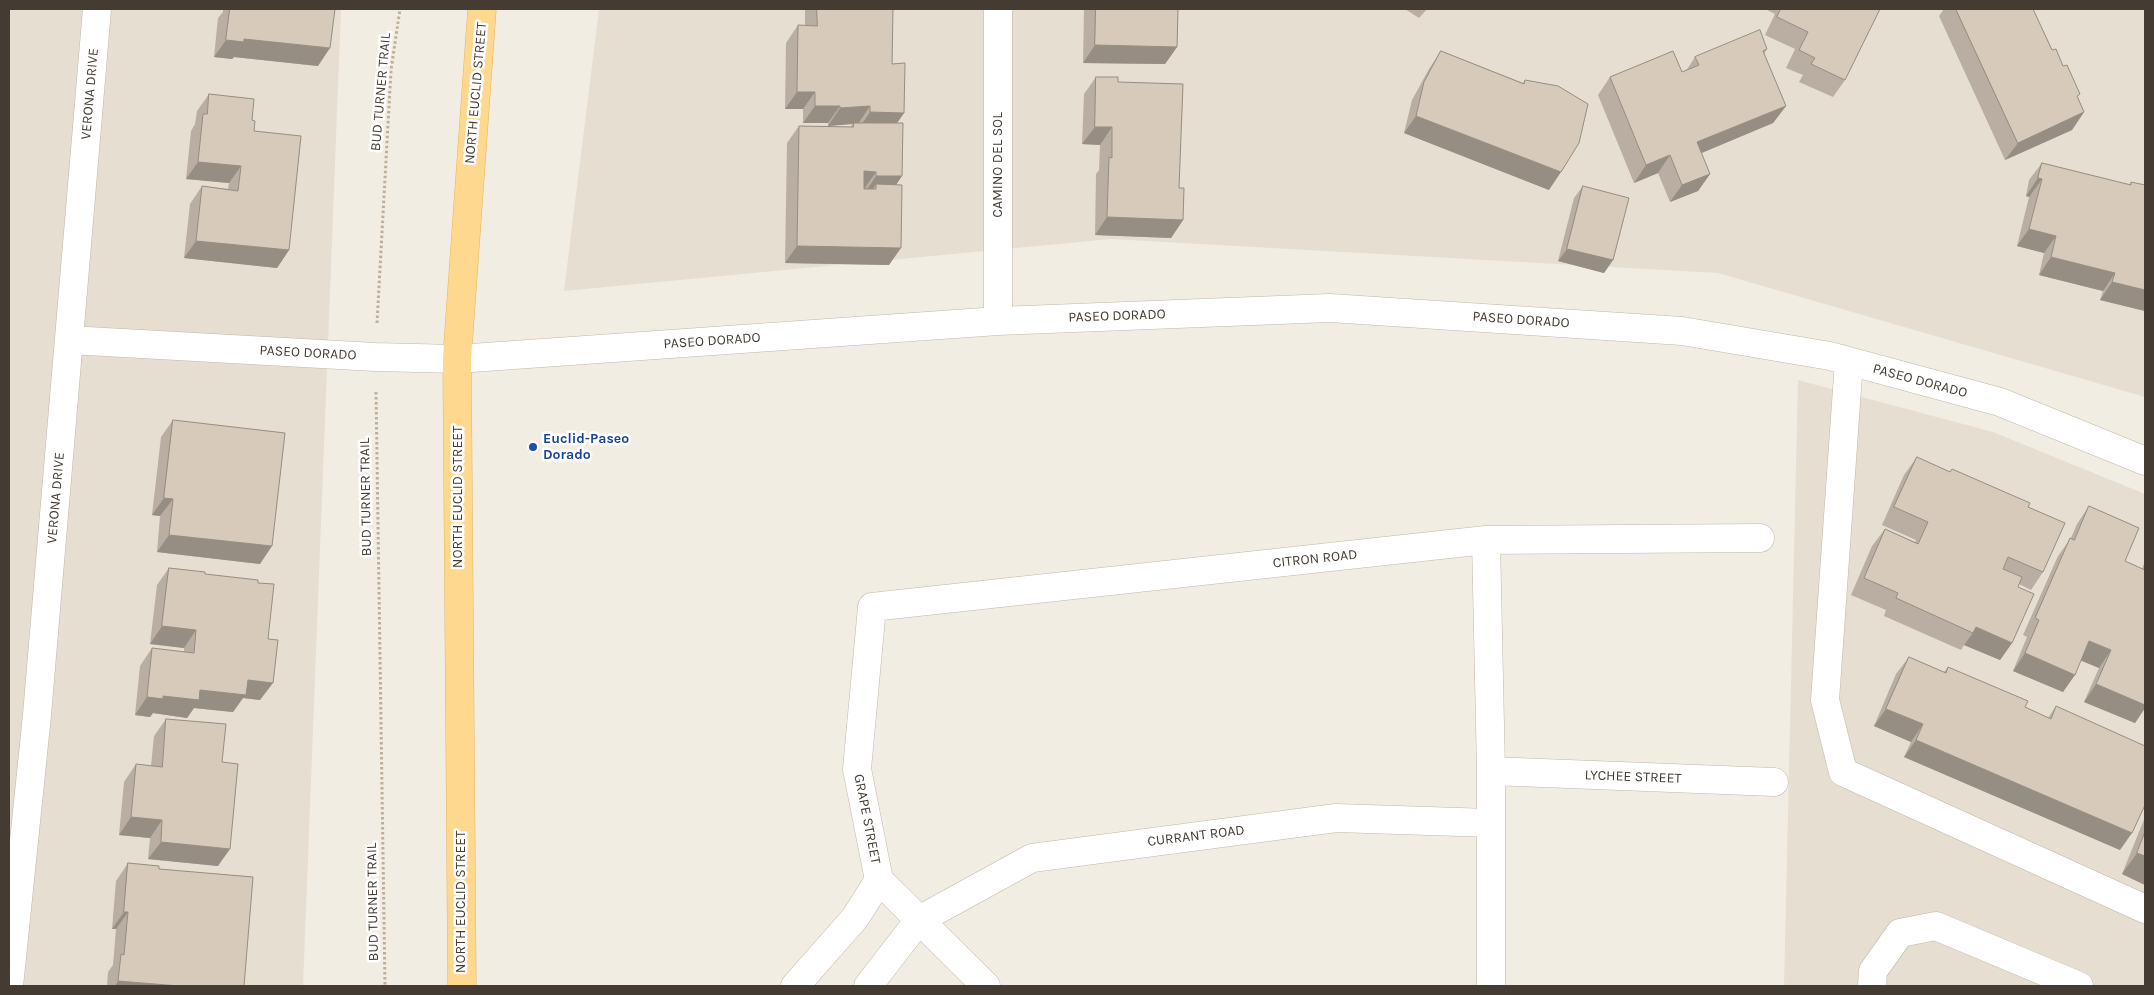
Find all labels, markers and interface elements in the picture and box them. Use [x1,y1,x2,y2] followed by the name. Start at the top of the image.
[461,21,491,165] street label: NORTH EUCLID STREET
[367,32,395,152] street label: BUD TURNER TRAIL
[78,48,102,140] street label: VERONA DRIVE
[990,112,1006,218] street label: CAMINO DEL SOL
[1068,306,1166,326] street label: PASEO DORADO
[1472,308,1570,332] street label: PASEO DORADO
[663,329,761,353] street label: PASEO DORADO
[259,342,357,364] street label: PASEO DORADO
[1871,360,1969,402] street label: PASEO DORADO
[450,426,466,568] street label: NORTH EUCLID STREET
[543,431,629,464] place label: Euclid-Paseo Dorado
[357,438,375,556] street label: BUD TURNER TRAIL
[527,441,539,453] marker: Euclid-Paseo Dorado
[44,452,68,544] street label: VERONA DRIVE
[1272,546,1358,572] street label: CITRON ROAD
[1584,767,1682,787] street label: LYCHEE STREET
[850,773,884,865] street label: GRAPE STREET
[1146,822,1246,850] street label: CURRANT ROAD
[453,831,469,973] street label: NORTH EUCLID STREET
[364,843,382,961] street label: BUD TURNER TRAIL

